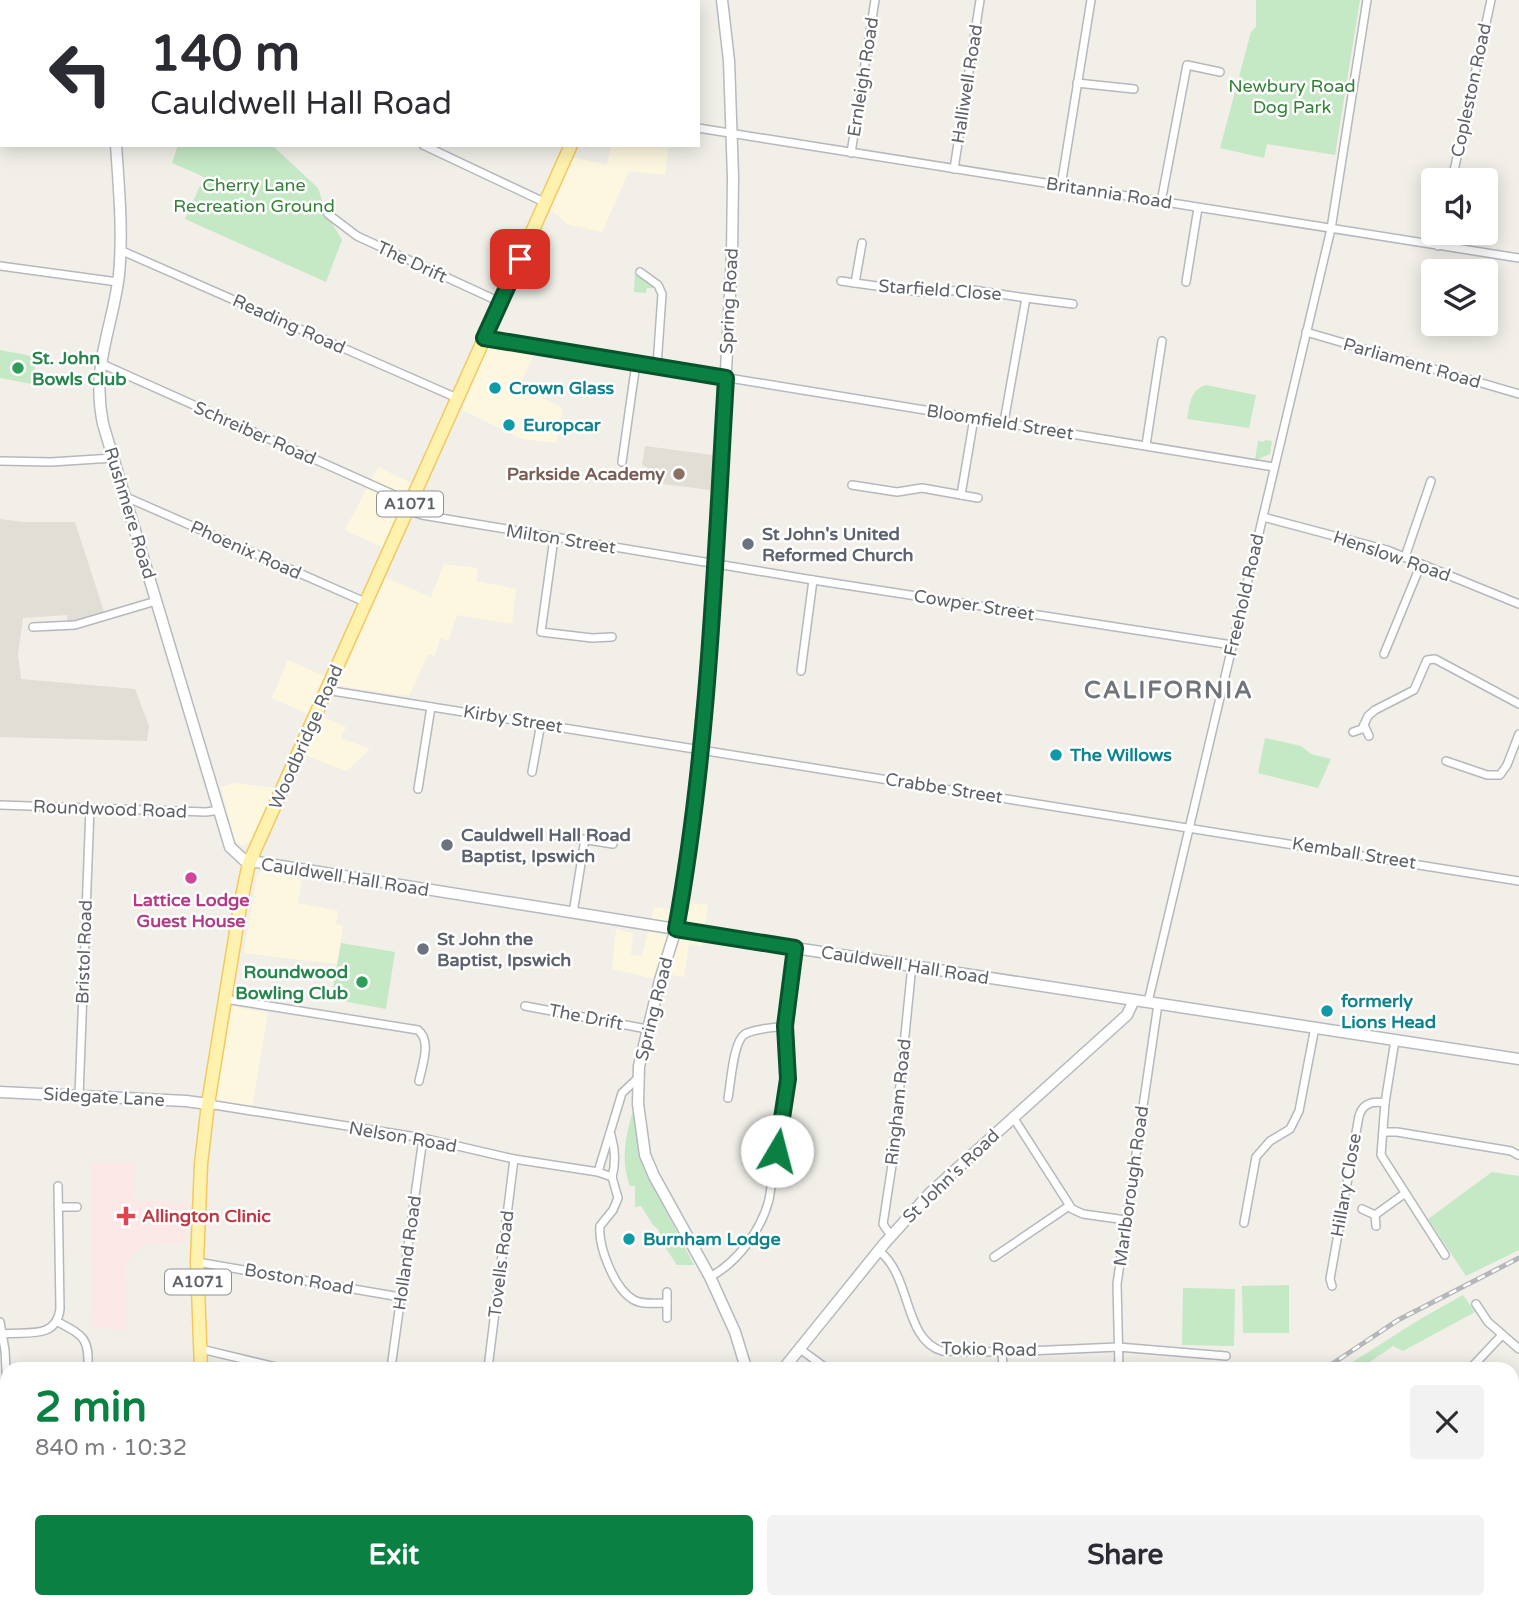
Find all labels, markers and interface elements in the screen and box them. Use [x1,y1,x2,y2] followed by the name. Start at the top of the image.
[843,16,883,138] street label: Ernleigh Road
[1446,21,1496,159] street label: Copleston Road
[947,23,987,145] street label: Halliwell Road
[150,25,300,84] text: 140 m
[35,28,126,119] icon: left
[1228,75,1356,118] park label: Newbury Road Dog Park
[150,85,452,123] text: Cauldwell Hall Road
[1421,168,1498,336] map controls
[1421,168,1498,245] button: sound
[1044,172,1174,214] street label: Britannia Road
[173,174,335,217] park label: Cherry Lane Recreation Ground
[490,229,550,289] pin
[373,236,451,288] street label: The Drift
[501,240,539,278] icon: arrive
[715,248,743,354] street label: Spring Road
[1421,259,1498,336] button: layers
[878,275,1002,305] street label: Starfield Close
[229,289,349,359] street label: Reading Road
[1341,333,1483,393] street label: Parliament Road
[32,347,127,390] place label: St. John Bowls Club
[10,360,26,376] marker: St. John Bowls Club
[509,377,615,399] place label: Crown Glass
[487,380,503,396] marker: Crown Glass
[191,396,319,470] street label: Schreiber Road
[925,400,1075,445] street label: Bloomfield Street
[523,414,602,436] place label: Europcar
[501,417,517,433] marker: Europcar
[99,444,161,582] street label: Rushmere Road
[507,463,665,485] place label: Parkside Academy
[671,466,687,482] marker: Parkside Academy
[377,491,443,516] road number: A1071
[187,516,305,584] street label: Phoenix Road
[504,519,618,559] street label: Milton Street
[762,523,914,566] place label: St John's United Reformed Church
[1330,526,1454,586] street label: Henslow Road
[1219,532,1269,658] street label: Freehold Road
[740,536,756,552] marker: St John's United Reformed Church
[912,585,1036,625] street label: Cowper Street
[264,661,348,813] street label: Woodbridge Road
[1084,676,1254,705] district label: CALIFORNIA
[462,700,564,738] street label: Kirby Street
[1069,744,1172,766] place label: The Willows
[1048,747,1064,763] marker: The Willows
[884,768,1004,808] street label: Crabbe Street
[32,795,188,823] street label: Roundwood Road
[461,824,631,867] place label: Cauldwell Hall Road Baptist, Ipswich
[1290,832,1418,874] street label: Kemball Street
[439,837,455,853] marker: Cauldwell Hall Road Baptist, Ipswich
[259,853,431,901] street label: Cauldwell Hall Road
[183,870,199,886] marker: Lattice Lodge Guest House
[132,889,250,932] place label: Lattice Lodge Guest House
[71,899,97,1005] street label: Bristol Road
[437,928,571,971] place label: St John the Baptist, Ipswich
[415,941,431,957] marker: St John the Baptist, Ipswich
[819,941,991,989] street label: Cauldwell Hall Road
[631,955,677,1063] street label: Spring Road
[235,961,348,1004] place label: Roundwood Bowling Club
[354,974,370,990] marker: Roundwood Bowling Club
[1341,990,1436,1033] place label: formerly Lions Head
[547,999,625,1035] street label: The Drift
[1319,1003,1335,1019] marker: formerly Lions Head
[880,1038,916,1166] street label: Ringham Road
[43,1083,165,1111] street label: Sidegate Lane
[1109,1104,1153,1268] street label: Marlborough Road
[740,1114,814,1188] position arrow
[347,1117,459,1157] street label: Nelson Road
[898,1124,1004,1228] street label: St John's Road
[1326,1131,1366,1239] street label: Hillary Close
[388,1194,426,1312] street label: Holland Road
[142,1205,271,1227] place label: Allington Clinic
[116,1206,136,1226] marker: Allington Clinic
[484,1209,518,1319] street label: Tovells Road
[643,1228,781,1250] place label: Burnham Lodge
[621,1231,637,1247] marker: Burnham Lodge
[243,1259,355,1299] street label: Boston Road
[165,1270,231,1294] road number: A1071
[941,1337,1037,1361] street label: Tokio Road
[35,1382,147,1433] text: 2 min
[1410,1385,1484,1459] button: close
[35,1434,187,1462] text: 840 m · 10:32
[35,1515,753,1595] button: Exit
[767,1515,1484,1595] button: Share

